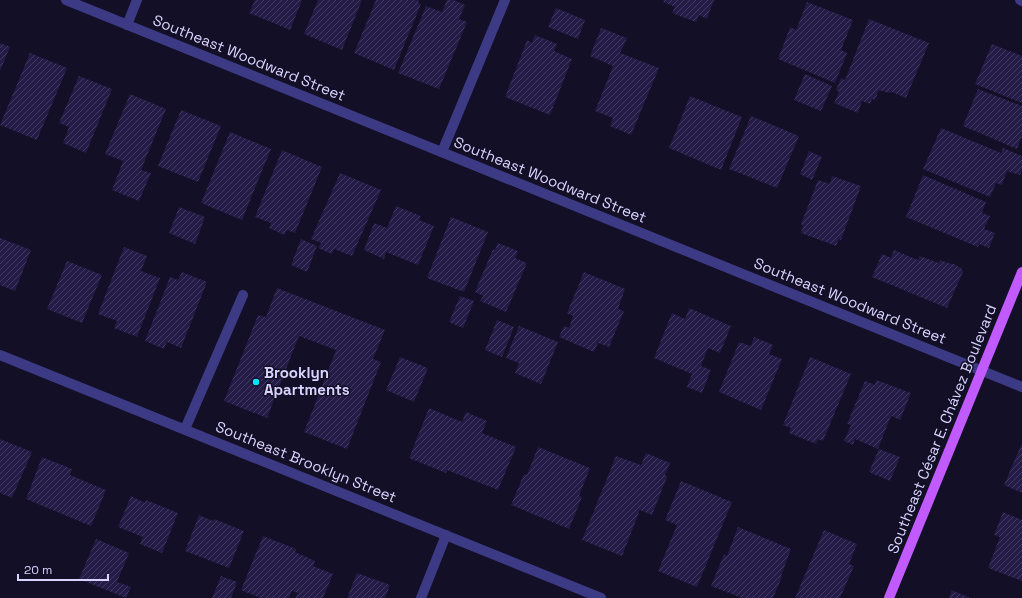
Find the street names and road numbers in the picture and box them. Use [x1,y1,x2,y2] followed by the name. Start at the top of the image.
[150,10,348,105] street label: Southeast Woodward Street
[451,132,649,227] street label: Southeast Woodward Street
[751,253,949,348] street label: Southeast Woodward Street
[883,301,1000,556] street label: Southeast César E. Chávez Boulevard
[213,417,399,507] street label: Southeast Brooklyn Street

